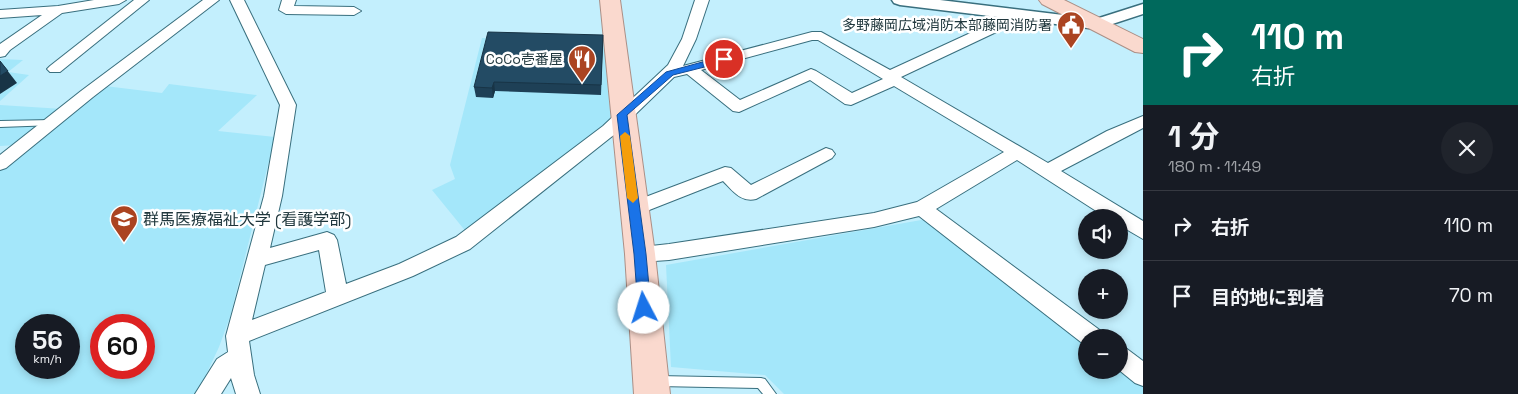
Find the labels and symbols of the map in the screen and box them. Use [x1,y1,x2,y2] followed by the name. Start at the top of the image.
[1056,10,1086,49] public building icon: 多野藤岡広域消防本部藤岡消防署
[842,16,1052,34] place label: 多野藤岡広域消防本部藤岡消防署
[703,38,745,80] pin
[567,44,597,83] restaurant icon: CoCo壱番屋
[486,50,563,68] place label: CoCo壱番屋
[109,204,139,243] school or university icon: 群馬医療福祉大学 (看護学部)
[143,209,351,230] place label: 群馬医療福祉大学 (看護学部)
[617,281,669,333] position arrow
[90,314,155,379] speed limit sign: 60

